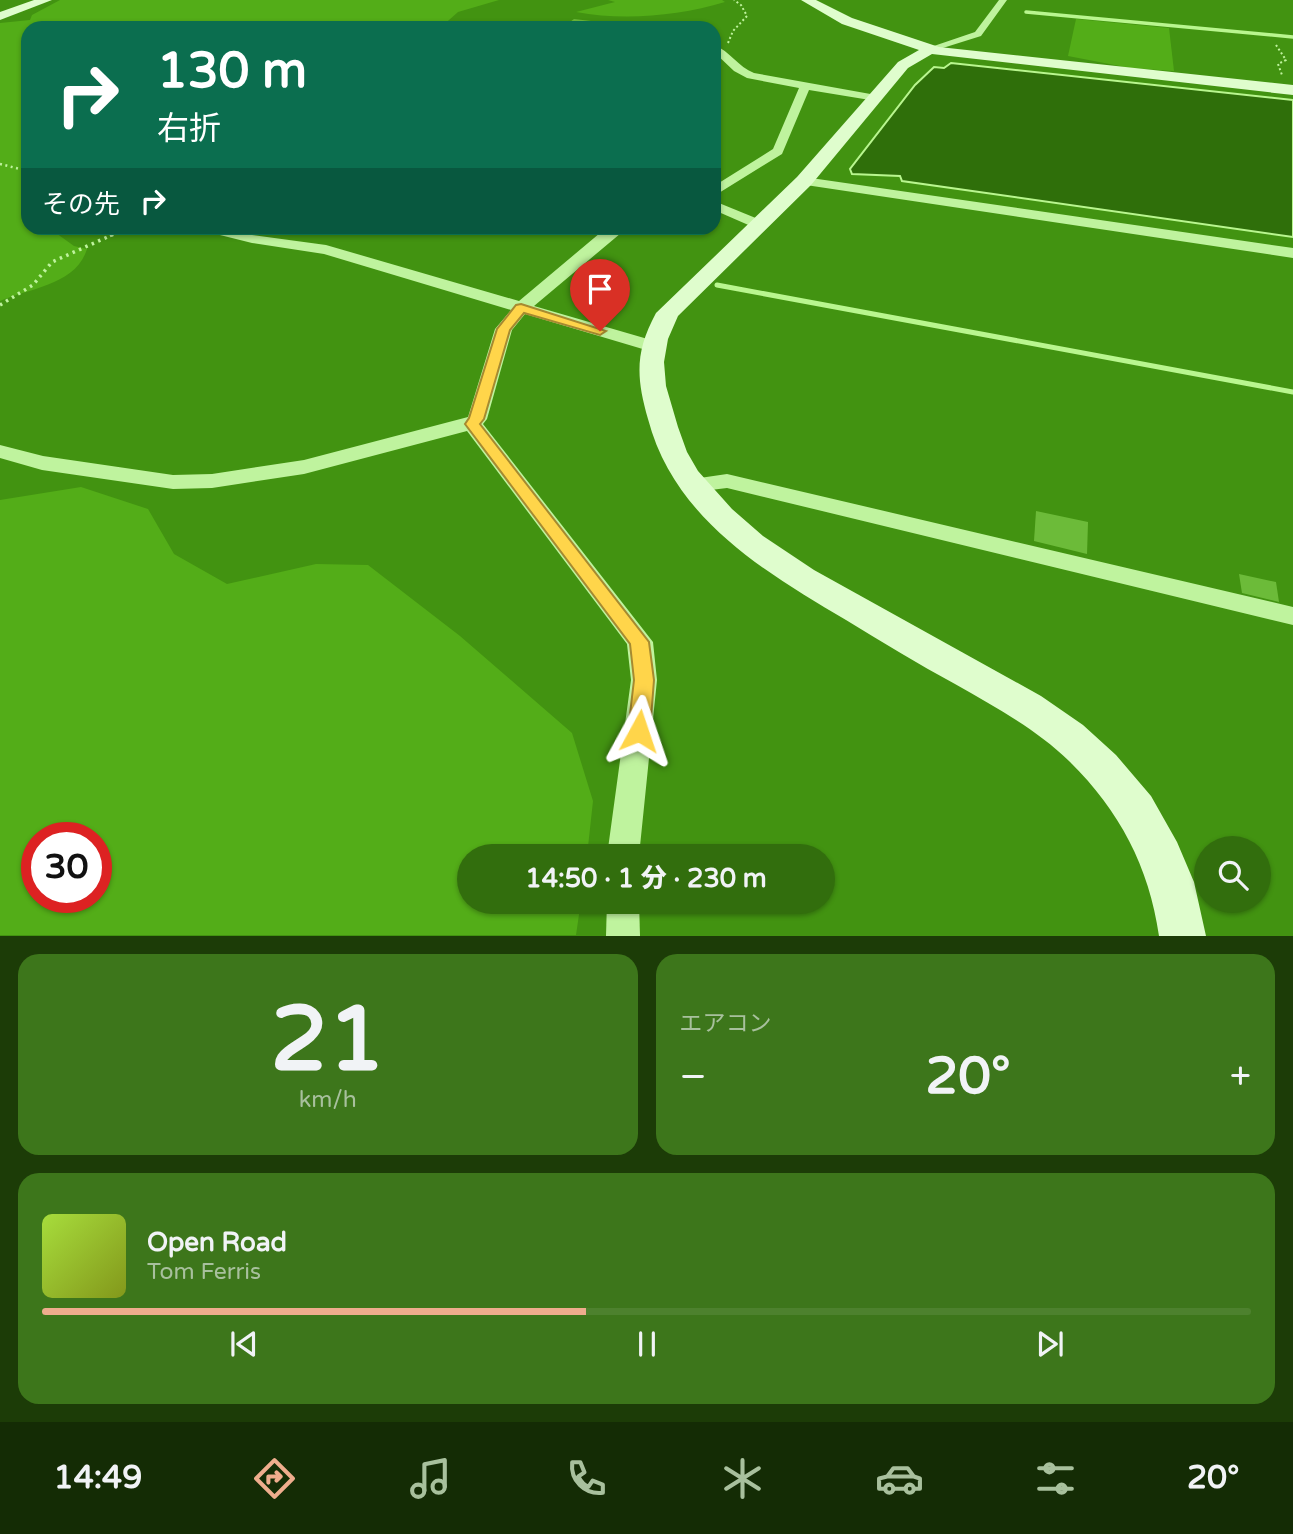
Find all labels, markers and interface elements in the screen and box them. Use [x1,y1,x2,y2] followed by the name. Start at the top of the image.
[157,42,307,101] text: 130 m
[42,49,133,140] icon: right
[157,110,221,148] text: 右折
[134,182,172,220] icon: right
[42,189,120,220] text: その先
[570,259,630,331] pin
[581,270,619,308] icon: arrive
[602,694,676,768] position arrow
[21,822,112,913] speed limit sign: 30
[1194,836,1271,913] map controls
[1194,836,1271,913] button: search
[525,863,767,894] text: 14:50 · 1 分 · 230 m
[271,985,385,1095] text: 21
[680,1010,772,1038] text: エアコン
[926,1045,1011,1108] text: 20°
[680,1054,707,1100] text: −
[1230,1054,1251,1100] text: +
[299,1086,357,1114] text: km/h
[147,1227,287,1258] text: Open Road
[147,1258,261,1286] text: Tom Ferris
[225,1325,263,1363] icon: previous
[628,1325,666,1363] icon: pause
[1031,1325,1069,1363] icon: next
[250,1454,299,1503] icon: directions
[406,1454,455,1503] icon: music
[562,1454,611,1503] icon: phone
[718,1454,767,1503] icon: climate
[875,1454,924,1503] icon: car
[1031,1454,1080,1503] icon: filters
[54,1459,142,1497] text: 14:49
[1187,1459,1239,1497] text: 20°

